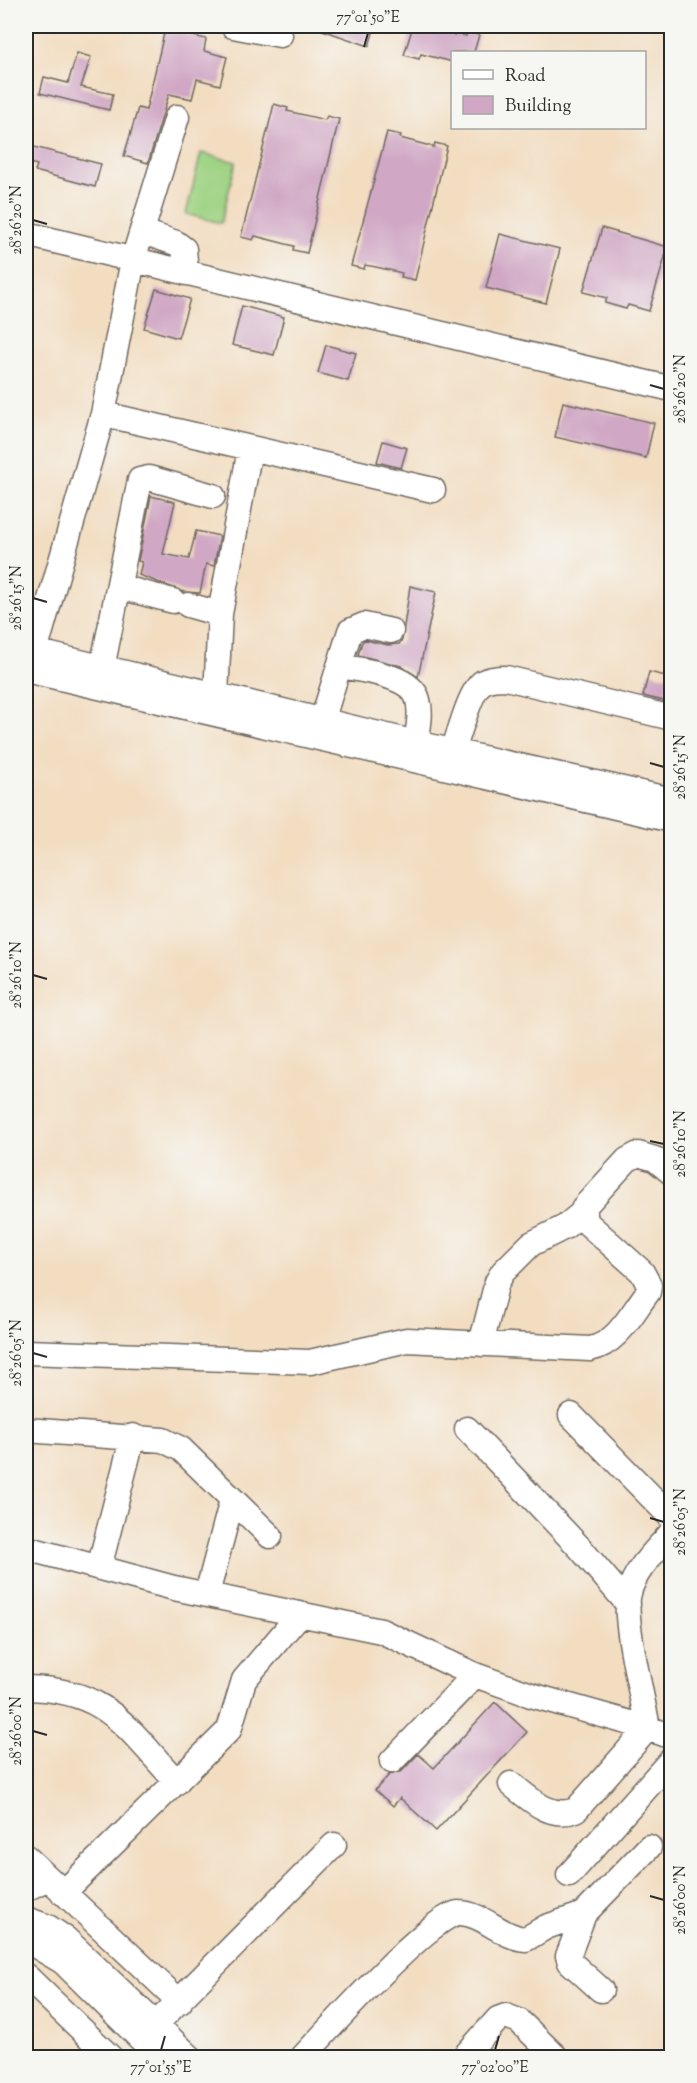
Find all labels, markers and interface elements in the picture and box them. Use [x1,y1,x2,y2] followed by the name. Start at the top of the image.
[336,8,400,29] text: 77°01'50"E
[451,51,646,129] legend
[505,64,545,90] text: Road
[505,94,571,120] text: Building
[7,185,28,255] text: 28°26'20"N
[671,354,692,424] text: 28°26'20"N
[7,565,28,631] text: 28°26'15"N
[671,734,692,800] text: 28°26'15"N
[7,941,28,1009] text: 28°26'10"N
[671,1110,692,1178] text: 28°26'10"N
[7,1319,28,1387] text: 28°26'05"N
[671,1488,692,1556] text: 28°26'05"N
[7,1696,28,1766] text: 28°26'00"N
[671,1865,692,1935] text: 28°26'00"N
[130,2058,192,2079] text: 77°01'55"E
[461,2058,529,2079] text: 77°02'00"E

